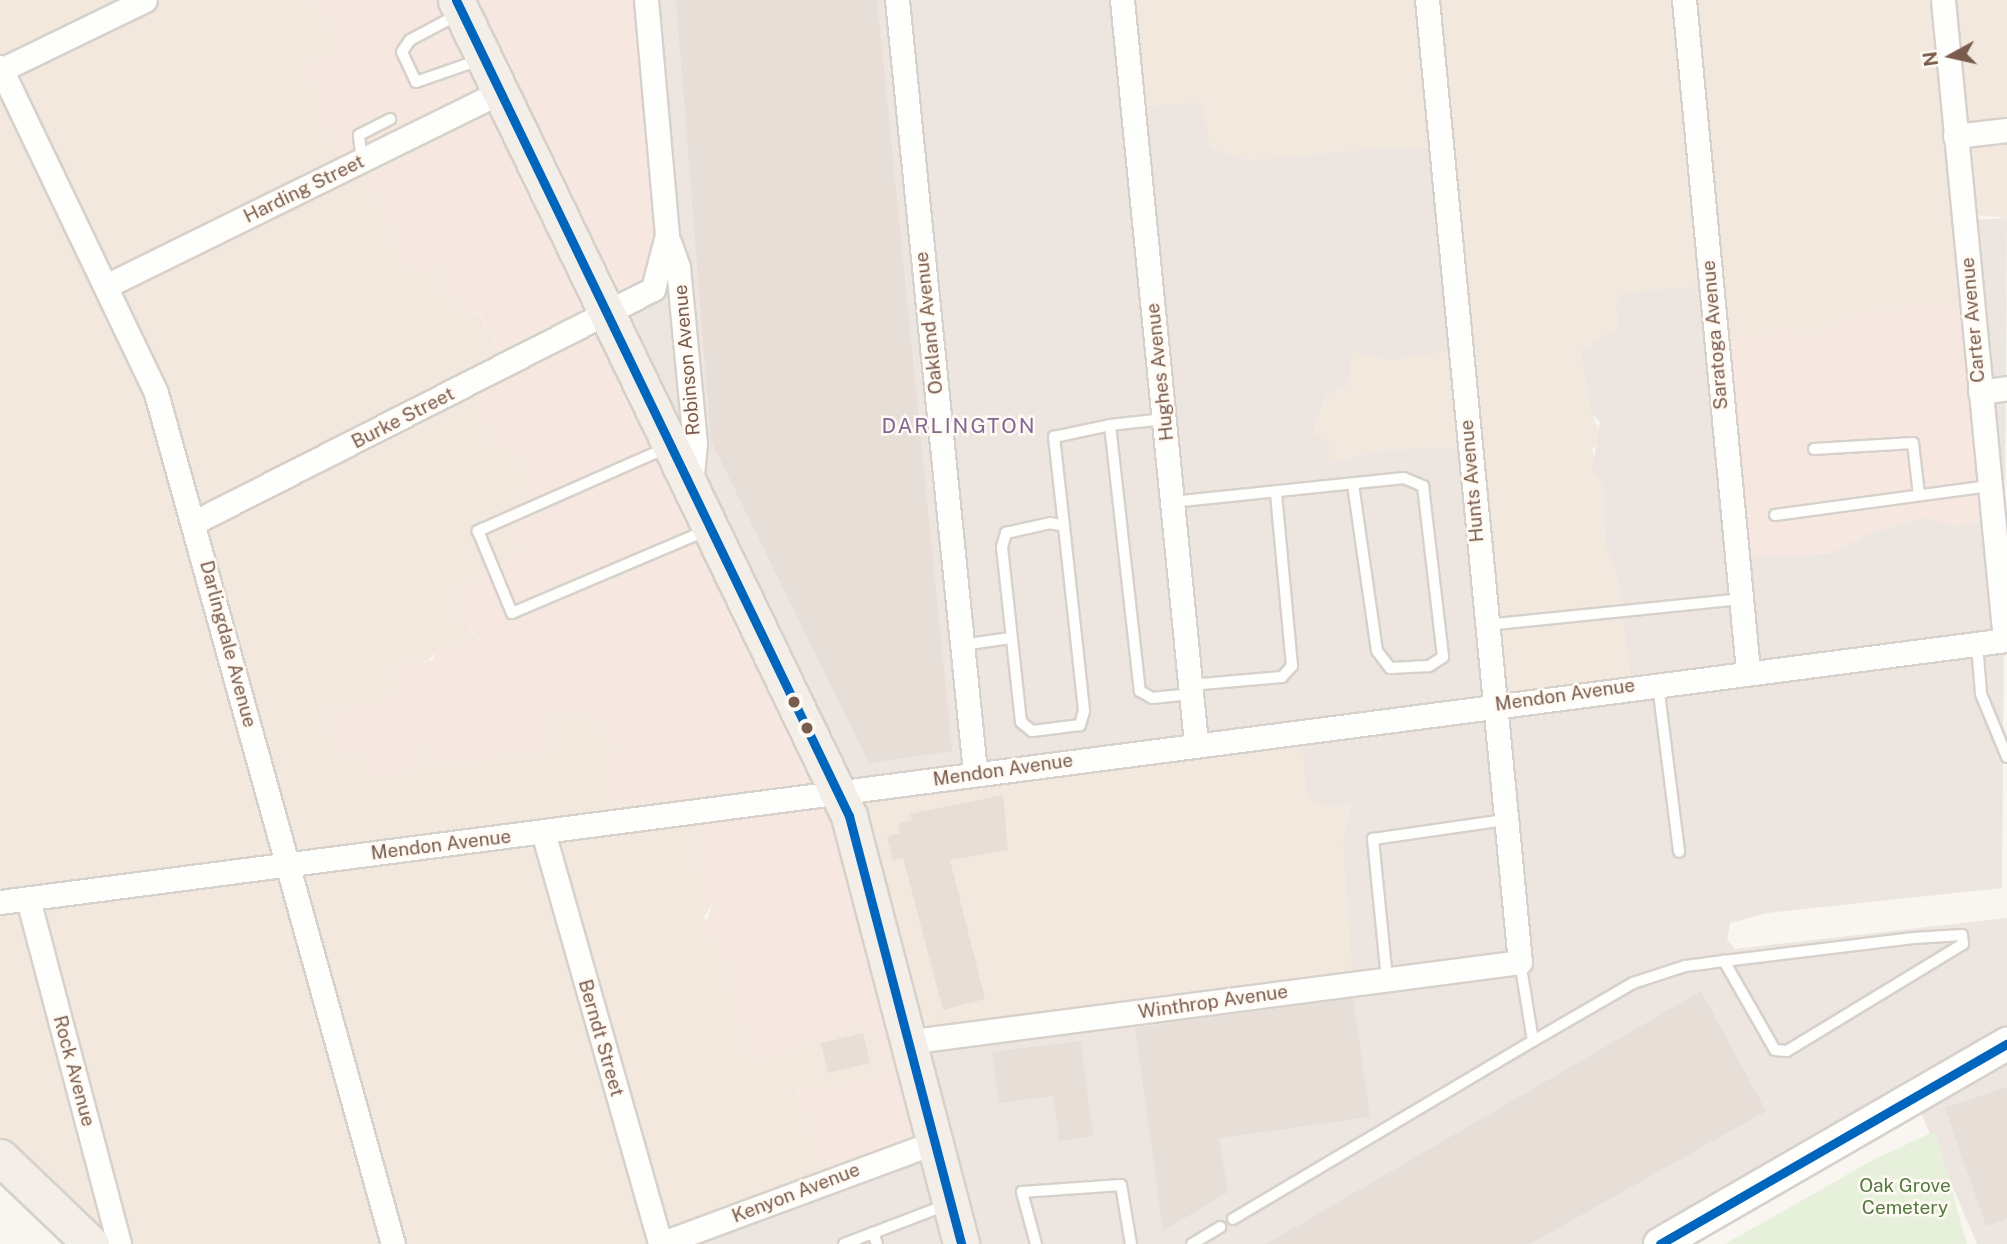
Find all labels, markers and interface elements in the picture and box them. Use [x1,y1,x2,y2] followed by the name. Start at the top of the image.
[1916,21,1986,91] north arrow
[1918,50,1942,68] text: N
[240,150,368,228] street label: Harding Street
[910,251,948,395] street label: Oakland Avenue
[1956,256,1990,384] street label: Carter Avenue
[1697,259,1733,411] street label: Saratoga Avenue
[669,284,705,436] street label: Robinson Avenue
[1141,302,1179,442] street label: Hughes Avenue
[348,382,458,454] street label: Burke Street
[883,413,1035,439] district label: DARLINGTON
[1455,419,1489,543] street label: Hunts Avenue
[195,558,261,730] street label: Darlingdale Avenue
[1493,674,1637,716] street label: Mendon Avenue
[787,695,801,709] unlabelled marker
[800,721,814,735] unlabelled marker
[931,749,1075,791] street label: Mendon Avenue
[369,825,513,865] street label: Mendon Avenue
[573,977,629,1099] street label: Berndt Street
[1137,980,1289,1024] street label: Winthrop Avenue
[48,1013,100,1129] street label: Rock Avenue
[729,1158,863,1228] street label: Kenyon Avenue
[1859,1175,1951,1219] park label: Oak Grove Cemetery

